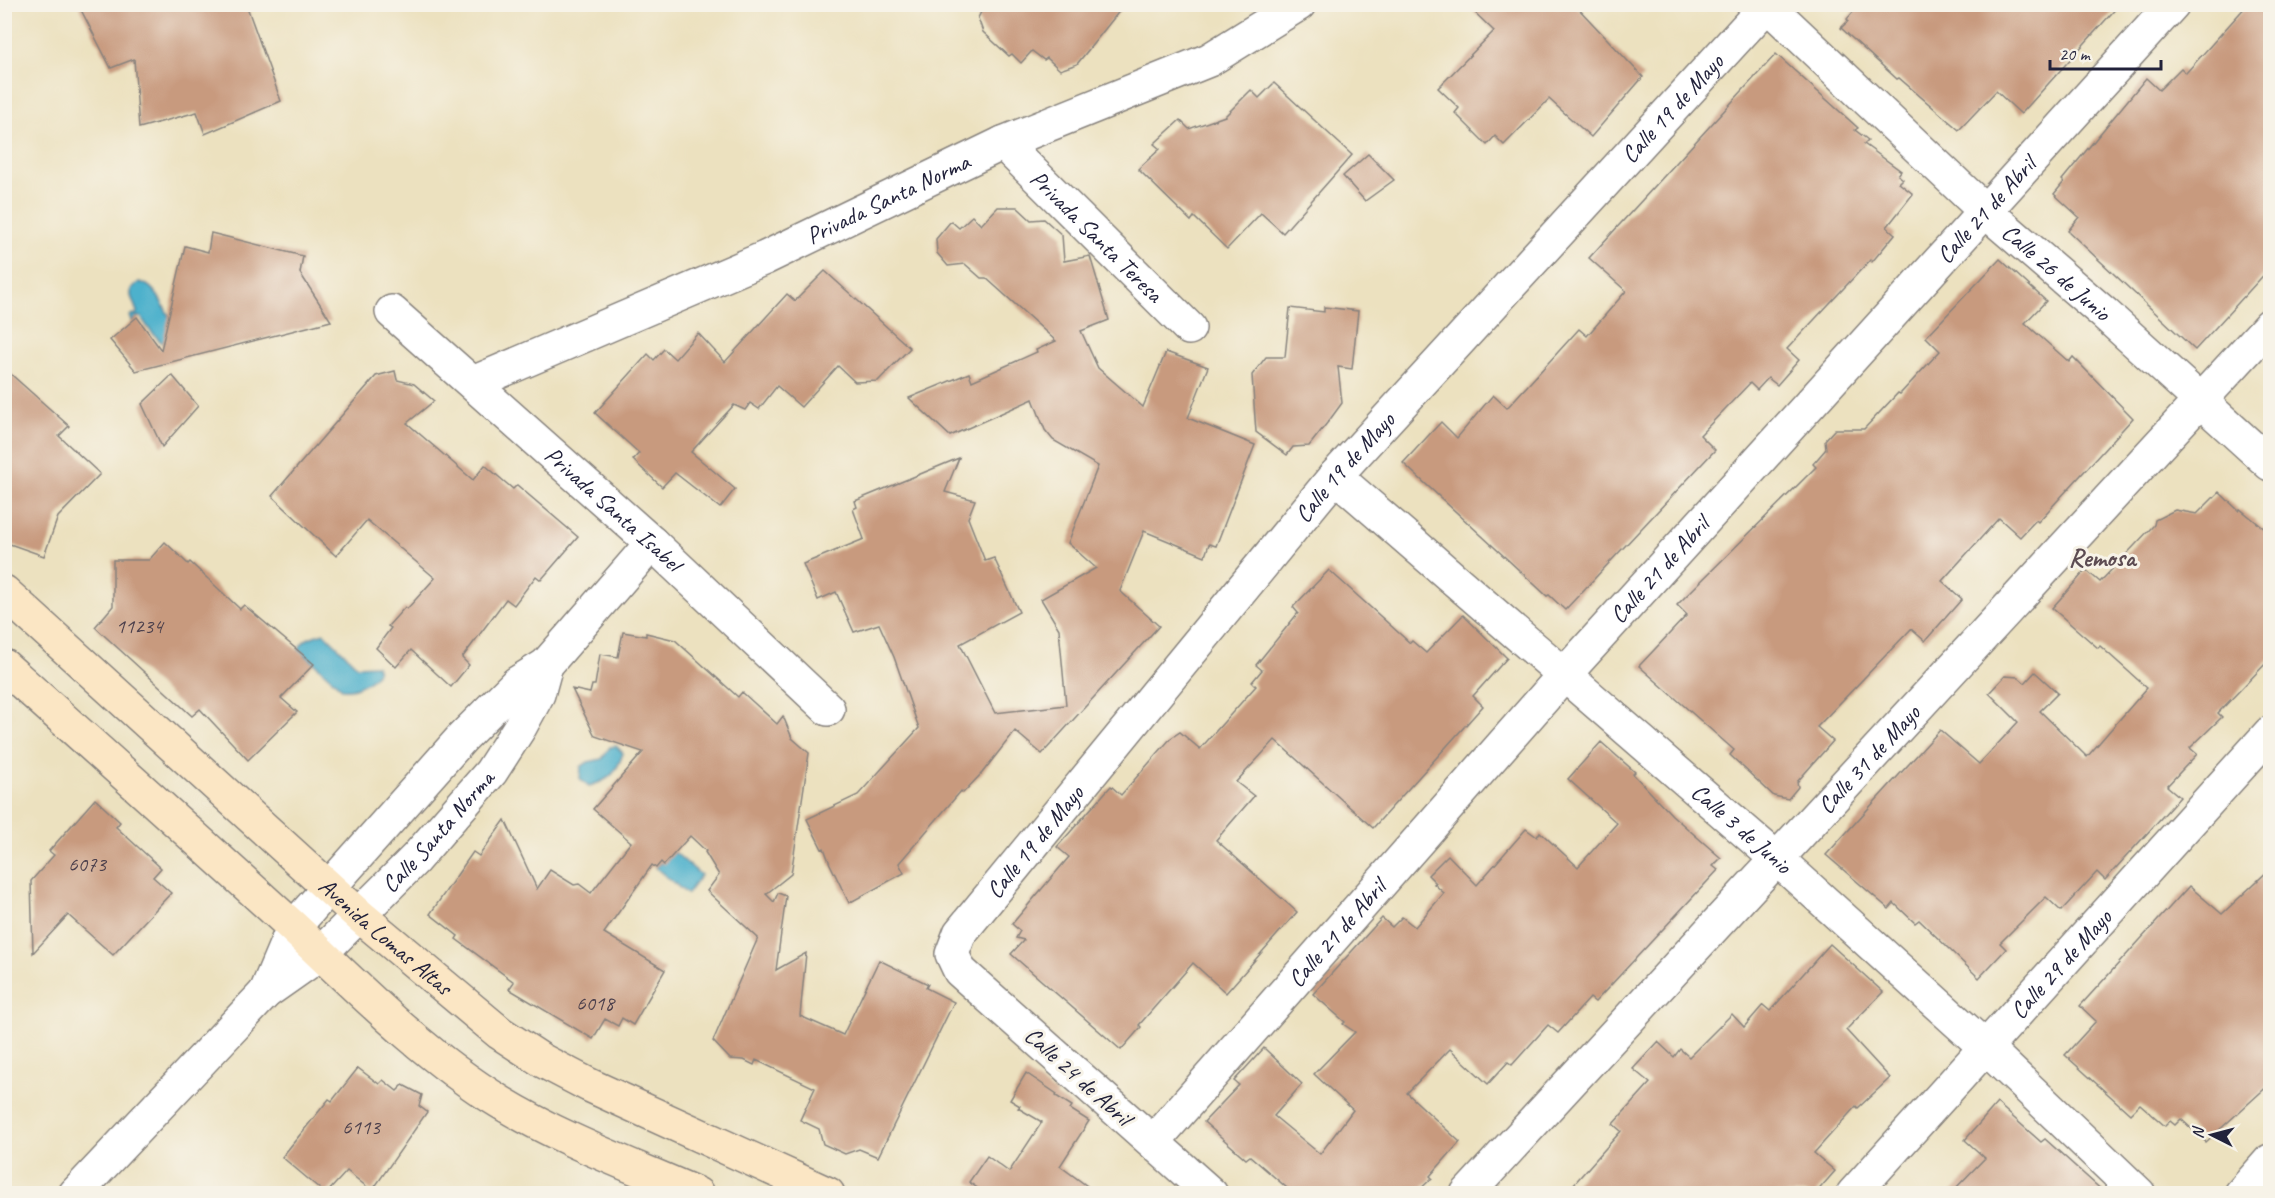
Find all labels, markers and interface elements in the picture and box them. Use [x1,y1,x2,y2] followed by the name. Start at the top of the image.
[2050,33,2161,71] scale bar
[2059,43,2092,65] text: 20 m
[1615,46,1731,169] street label: Calle 19 de Mayo
[801,146,976,251] street label: Privada Santa Norma
[1930,148,2045,270] street label: Calle 21 de Abril
[1024,164,1170,309] street label: Privada Santa Teresa
[1996,217,2118,328] street label: Calle 26 de Junio
[1288,405,1402,529] street label: Calle 19 de Mayo
[539,440,690,580] street label: Privada Santa Isabel
[1603,507,1718,630] street label: Calle 21 de Abril
[2069,541,2137,574] district label: Remosa
[115,613,165,639] house number: 11234
[1811,697,1928,820] street label: Calle 31 de Mayo
[375,763,502,899] street label: Calle Santa Norma
[1685,777,1799,881] street label: Calle 3 de Junio
[980,778,1091,905] street label: Calle 19 de Mayo
[68,851,107,877] house number: 6073
[1281,870,1395,993] street label: Calle 21 de Abril
[313,871,460,1003] street label: Avenida Lomas Altas
[2004,902,2119,1025] street label: Calle 29 de Mayo
[576,990,616,1016] house number: 6018
[1018,1020,1141,1135] street label: Calle 24 de Abril
[2182,1105,2242,1165] north arrow
[342,1114,381,1140] house number: 6113
[2188,1124,2209,1140] text: N

